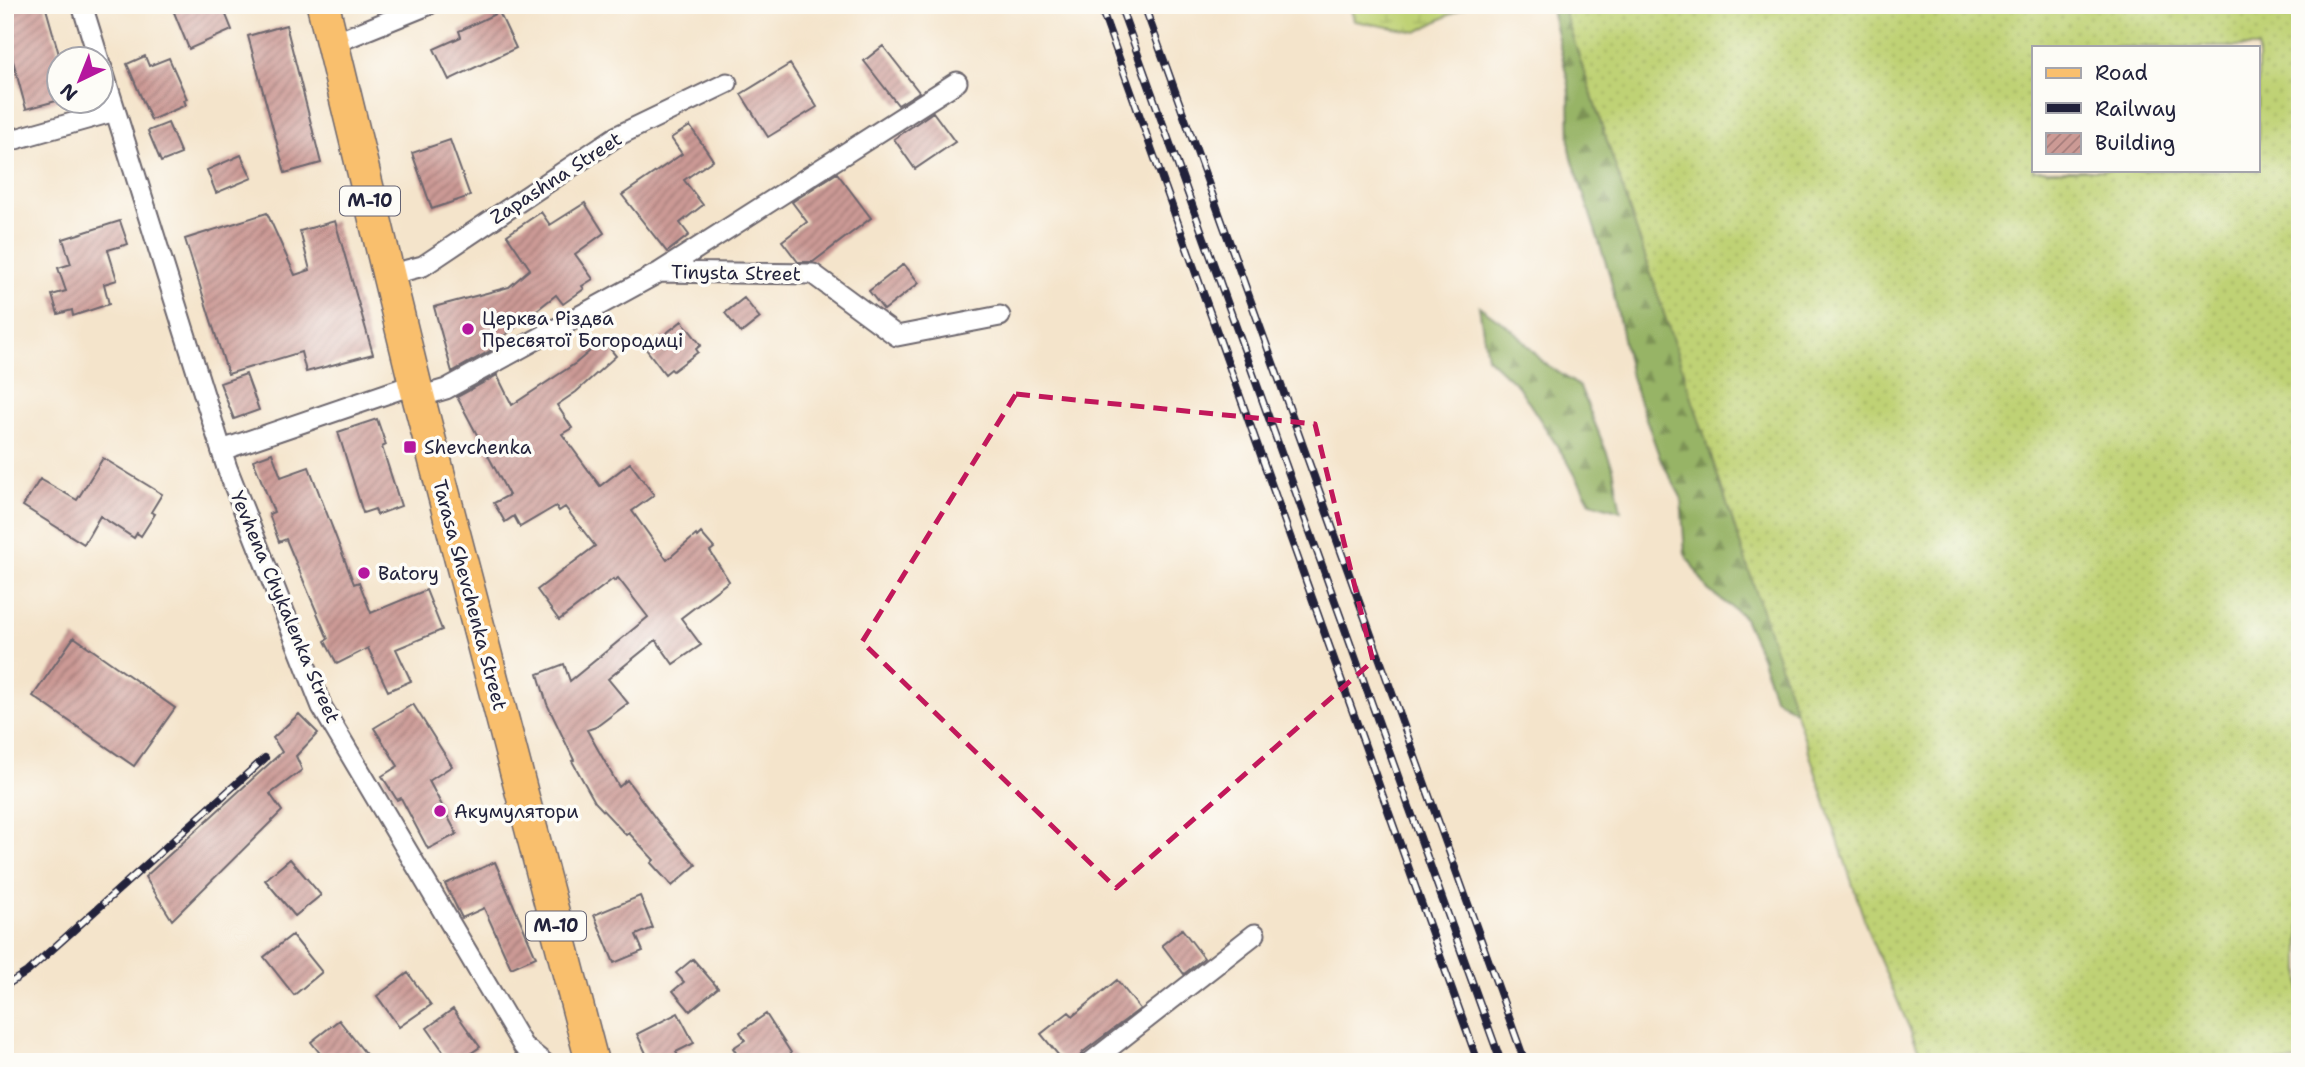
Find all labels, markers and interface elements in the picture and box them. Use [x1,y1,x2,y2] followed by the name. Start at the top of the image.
[46,46,116,116] north arrow
[2032,46,2260,172] legend
[2095,59,2148,87] text: Road
[55,78,83,106] text: N
[2095,95,2177,123] text: Railway
[486,126,626,230] street label: Zapashna Street
[2095,129,2175,157] text: Building
[340,186,400,216] road number: М-10
[671,259,801,287] street label: Tinysta Street
[482,306,683,353] place label: Церква Різдва Пресвятої Богородиці
[460,321,476,337] marker: Церква Різдва Пресвятої Богородиці
[424,435,532,460] place label: Shevchenka
[402,439,418,455] marker: Shevchenka
[427,477,513,713] street label: Tarasa Shevchenka Street
[225,487,345,727] street label: Yevhena Chykalenka Street
[378,561,439,586] place label: Batory
[356,565,372,581] marker: Batory
[454,799,579,824] place label: Акумулятори
[432,803,448,819] marker: Акумулятори
[526,911,586,940] road number: М-10

